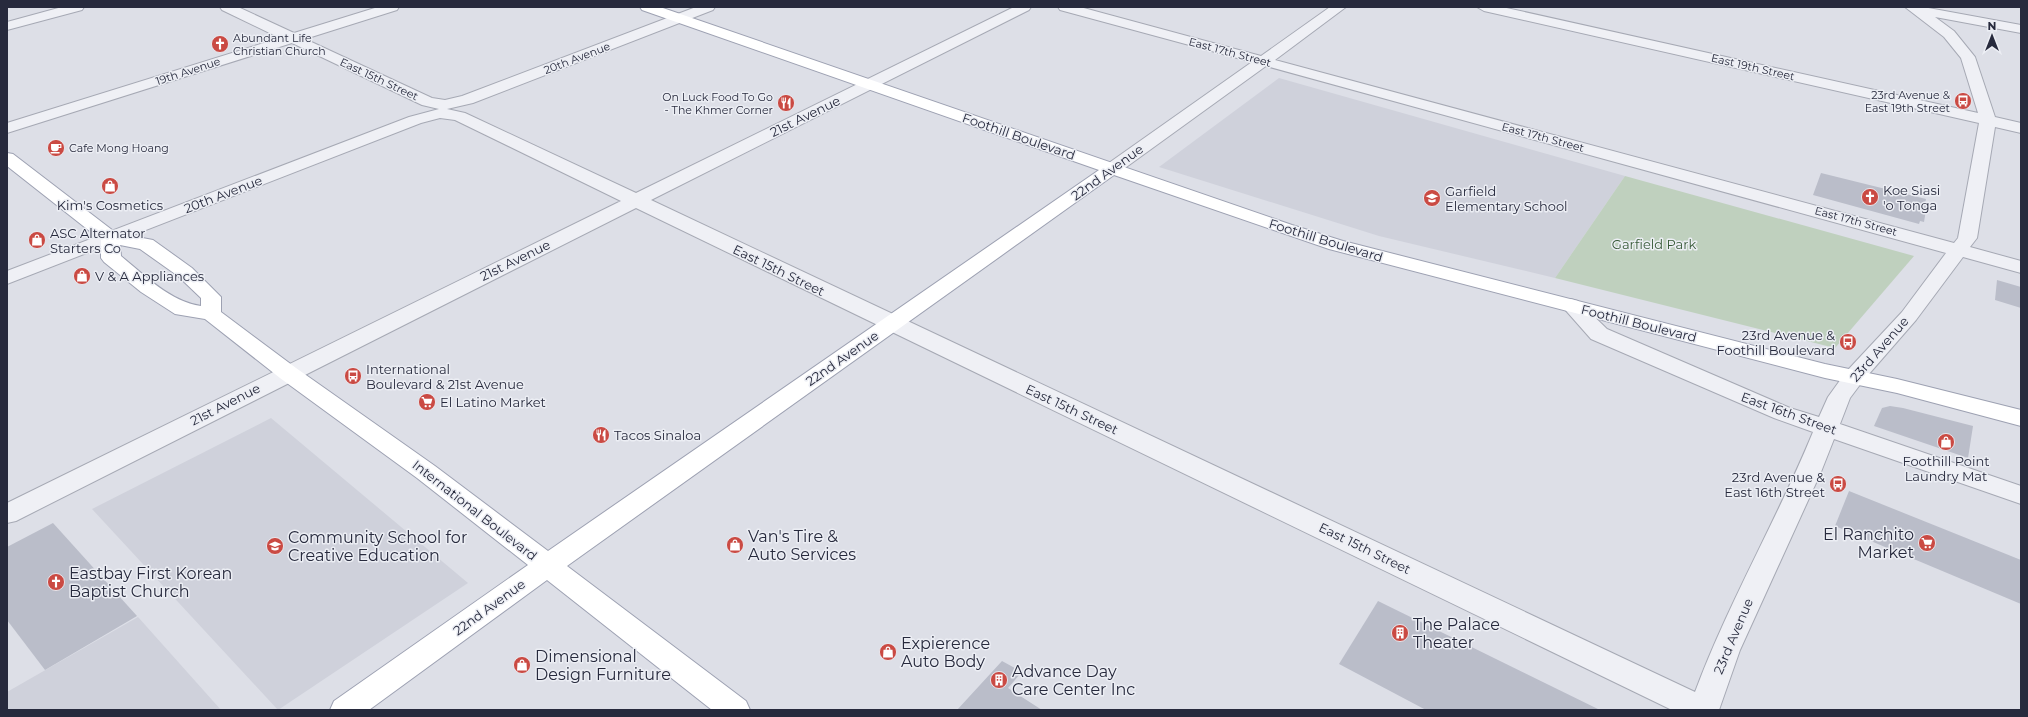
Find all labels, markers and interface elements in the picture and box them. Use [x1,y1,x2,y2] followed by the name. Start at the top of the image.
[1972,16,2012,56] north arrow
[1988,19,1996,33] text: N
[233,31,326,58] place label: Abundant Life Christian Church
[210,34,230,54] church icon: Abundant Life Christian Church
[1187,34,1273,70] street label: East 17th Street
[542,39,612,77] street label: 20th Avenue
[1710,51,1797,84] street label: East 19th Street
[154,54,222,88] street label: 19th Avenue
[338,55,421,103] street label: East 15th Street
[1865,88,1951,115] place label: 23rd Avenue & East 19th Street
[662,90,773,117] place label: On Luck Food To Go - The Khmer Corner
[1953,91,1973,111] bus stop icon: 23rd Avenue & East 19th Street
[767,92,843,140] street label: 21st Avenue
[776,93,796,113] restaurant icon: On Luck Food To Go - The Khmer Corner
[960,109,1078,163] street label: Foothill Boulevard
[1500,119,1586,155] street label: East 17th Street
[46,138,66,158] cafe icon: Cafe Mong Hoang
[69,141,169,155] place label: Cafe Mong Hoang
[1068,141,1146,203] street label: 22nd Avenue
[182,172,265,216] street label: 20th Avenue
[100,176,120,196] shop icon: Kim's Cosmetics
[1883,182,1940,213] place label: Koe Siasi 'o Tonga
[1445,183,1568,214] place label: Garfield Elementary School
[1860,187,1880,207] church icon: Koe Siasi 'o Tonga
[1422,188,1442,208] school or university icon: Garfield Elementary School
[57,197,163,213] place label: Kim's Cosmetics
[1813,203,1899,239] street label: East 17th Street
[1267,215,1385,265] street label: Foothill Boulevard
[50,225,146,256] place label: ASC Alternator Starters Co
[27,230,47,250] shop icon: ASC Alternator Starters Co
[477,236,553,284] street label: 21st Avenue
[1612,236,1696,252] park label: Garfield Park
[730,241,828,299] street label: East 15th Street
[72,266,92,286] shop icon: V & A Appliances
[95,268,204,284] place label: V & A Appliances
[1580,301,1698,345] street label: Foothill Boulevard
[1846,313,1912,385] street label: 23rd Avenue
[803,327,881,389] street label: 22nd Avenue
[1717,327,1835,358] place label: 23rd Avenue & Foothill Boulevard
[1838,332,1858,352] bus stop icon: 23rd Avenue & Foothill Boulevard
[366,361,524,392] place label: International Boulevard & 21st Avenue
[343,366,363,386] bus stop icon: International Boulevard & 21st Avenue
[187,380,263,428] street label: 21st Avenue
[1023,381,1121,437] street label: East 15th Street
[1739,388,1839,438] street label: East 16th Street
[417,392,437,412] supermarket icon: El Latino Market
[440,394,546,410] place label: El Latino Market
[591,425,611,445] restaurant icon: Tacos Sinaloa
[614,427,701,443] place label: Tacos Sinaloa
[1936,432,1956,452] shop icon: Foothill Point Laundry Mat
[1902,453,1990,484] place label: Foothill Point Laundry Mat
[410,456,540,564] street label: International Boulevard
[1724,469,1825,500] place label: 23rd Avenue & East 16th Street
[1828,474,1848,494] bus stop icon: 23rd Avenue & East 16th Street
[1316,519,1414,577] street label: East 15th Street
[1823,525,1915,562] place label: El Ranchito Market
[748,527,856,564] place label: Van's Tire & Auto Services
[288,528,467,565] place label: Community School for Creative Education
[1917,533,1937,553] supermarket icon: El Ranchito Market
[725,535,745,555] shop icon: Van's Tire & Auto Services
[265,536,285,556] school or university icon: Community School for Creative Education
[69,564,232,601] place label: Eastbay First Korean Baptist Church
[46,572,66,592] church icon: Eastbay First Korean Baptist Church
[450,576,528,638] street label: 22nd Avenue
[1710,595,1756,676] street label: 23rd Avenue
[1413,615,1500,652] place label: The Palace Theater
[1390,623,1410,643] building icon: The Palace Theater
[901,634,990,671] place label: Expierence Auto Body
[878,642,898,662] shop icon: Expierence Auto Body
[535,647,671,684] place label: Dimensional Design Furniture
[512,655,532,675] shop icon: Dimensional Design Furniture
[1012,662,1135,699] place label: Advance Day Care Center Inc
[989,670,1009,690] building icon: Advance Day Care Center Inc

